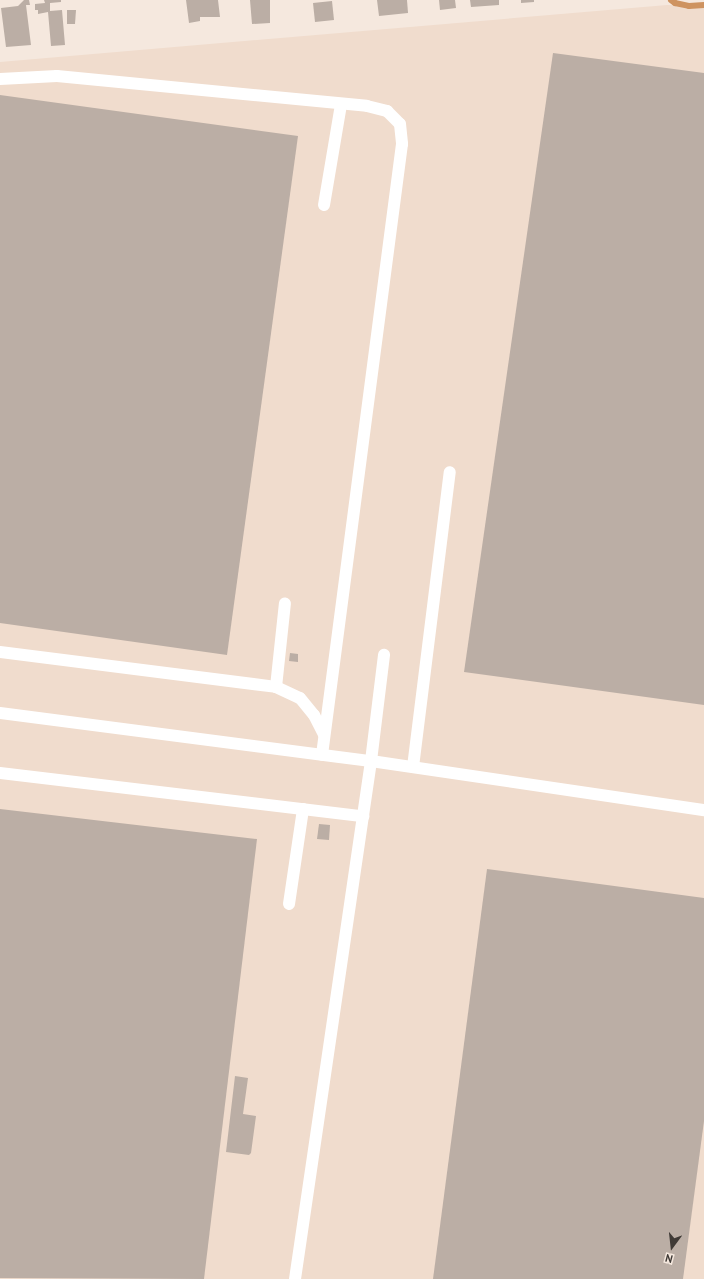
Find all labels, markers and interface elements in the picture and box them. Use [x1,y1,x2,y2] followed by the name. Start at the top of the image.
[652,1227,692,1267] north arrow
[664,1251,674,1266] text: N

